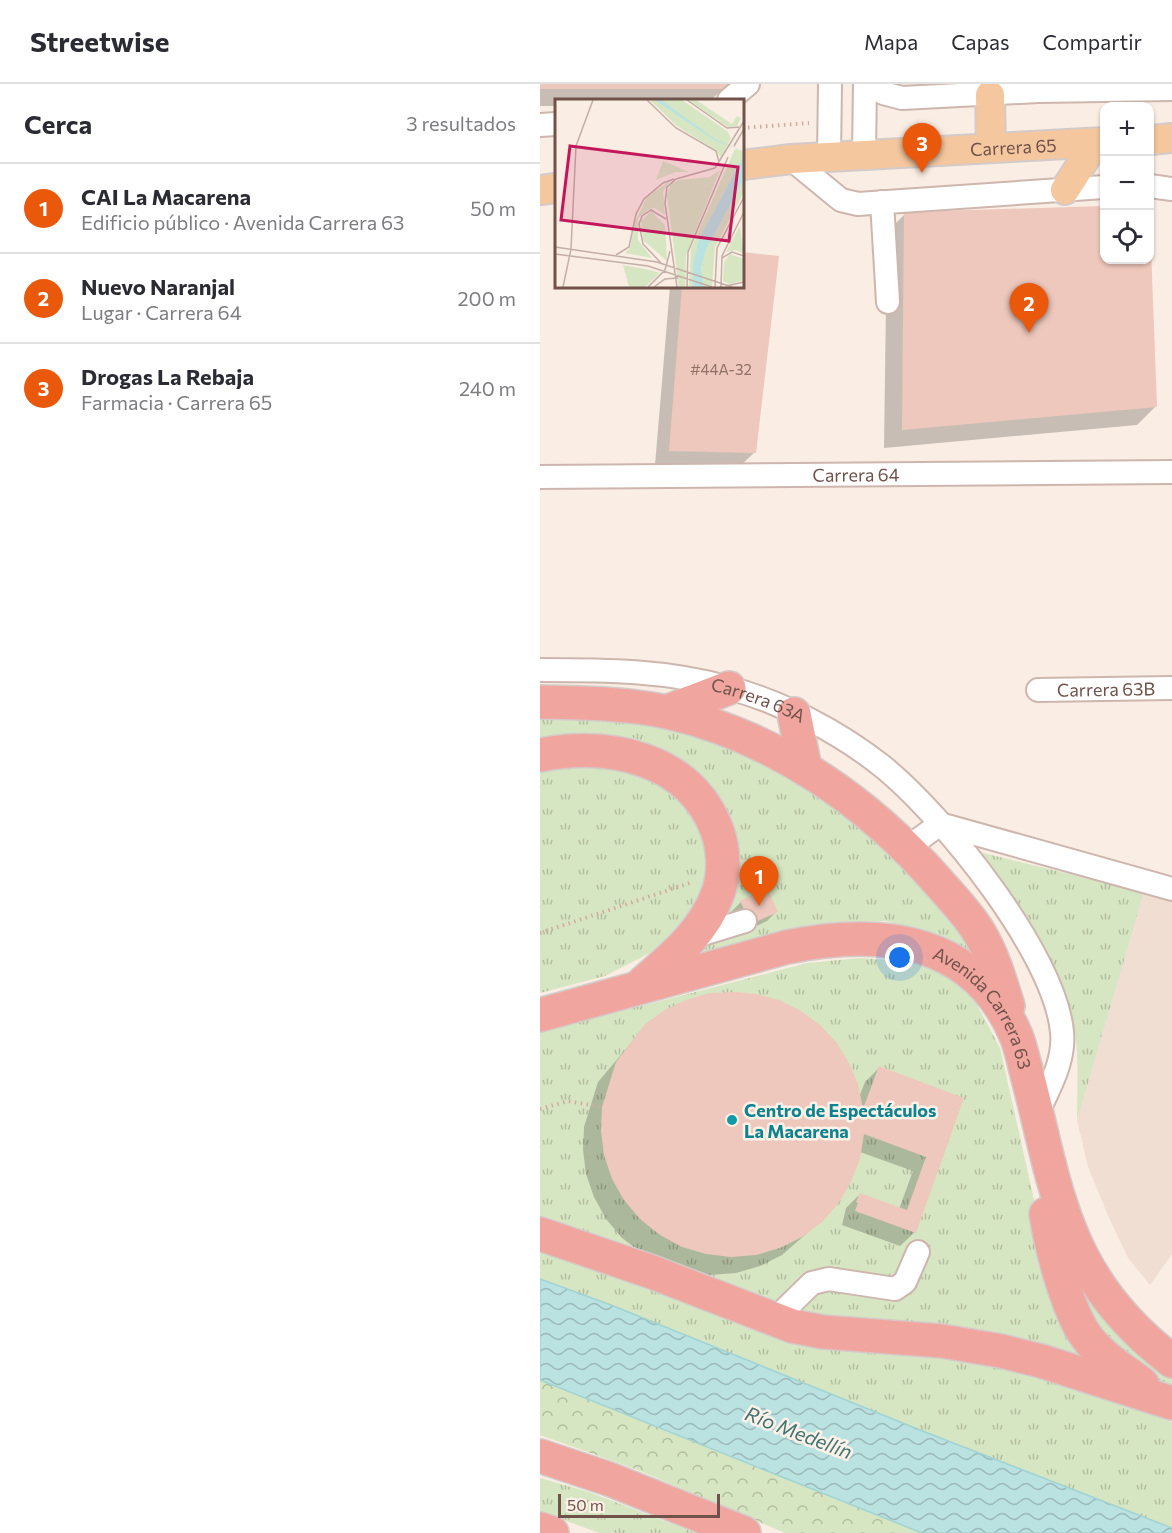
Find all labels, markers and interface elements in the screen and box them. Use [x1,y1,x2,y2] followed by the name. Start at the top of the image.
[30,24,170,58] text: Streetwise
[864,29,918,54] text: Mapa
[951,29,1010,54] text: Capas
[1043,29,1142,54] text: Compartir
[555,99,744,288] inset map
[1100,102,1154,264] map controls
[1100,102,1154,156] button: +
[24,108,92,139] text: Cerca
[406,111,516,135] text: 3 resultados
[902,124,941,173] pin: 3
[970,134,1057,160] street label: Carrera 65
[1100,156,1154,210] button: −
[81,183,251,210] text: CAI La Macarena
[39,196,48,220] text: 1
[470,196,516,220] text: 50 m
[81,210,405,234] text: Edificio público · Avenida Carrera 63
[1100,210,1154,264] button: locate
[81,273,235,300] text: Nuevo Naranjal
[1010,284,1048,333] pin: 2
[38,286,49,310] text: 2
[458,286,516,310] text: 200 m
[81,300,242,324] text: Lugar · Carrera 64
[690,360,752,378] house number: #44A-32
[81,363,254,390] text: Drogas La Rebaja
[38,376,49,400] text: 3
[459,376,516,400] text: 240 m
[81,390,272,414] text: Farmacia · Carrera 65
[812,463,900,486] street label: Carrera 64
[709,673,809,727] street label: Carrera 63A
[1057,677,1155,701] street label: Carrera 63B
[740,856,778,906] pin: 1
[930,942,1036,1071] street label: Avenida Carrera 63
[885,943,914,972] your location
[744,1099,936,1142] place label: Centro de Espectáculos La Macarena
[725,1113,739,1127] marker: Centro de Espectáculos La Macarena
[742,1401,856,1463] water label: Río Medellín
[558,1491,720,1518] scale bar
[567,1495,604,1514] text: 50 m

